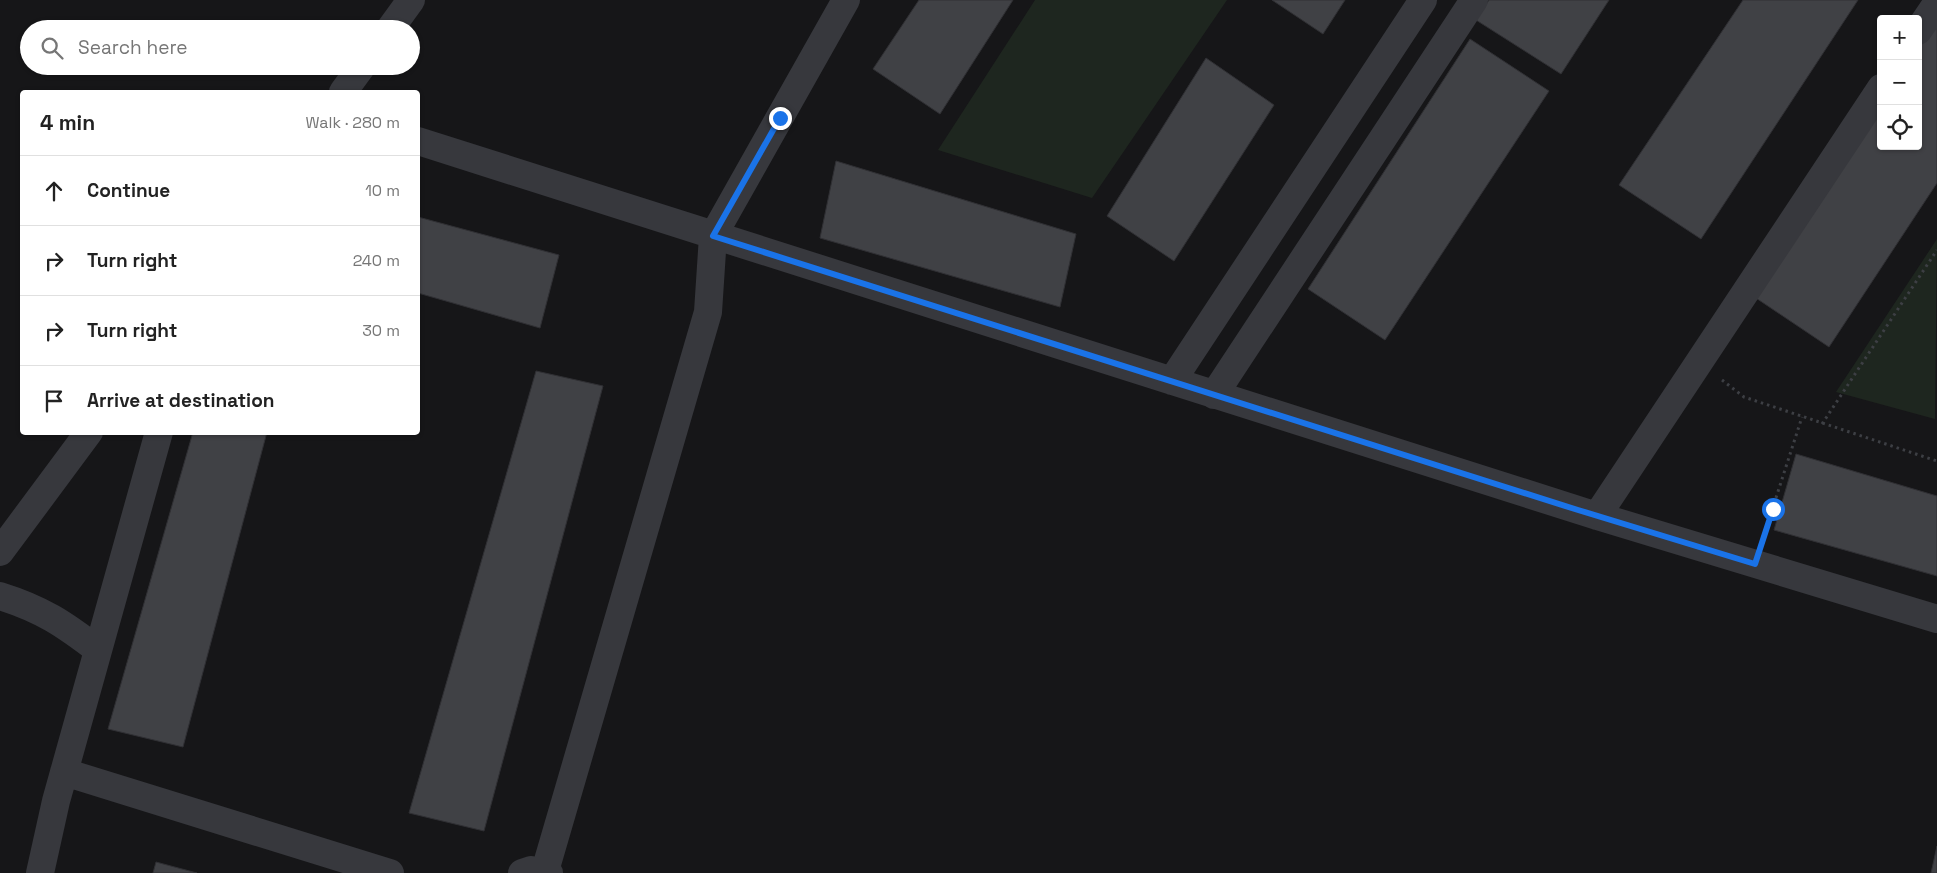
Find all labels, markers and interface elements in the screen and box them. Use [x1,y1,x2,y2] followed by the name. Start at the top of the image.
[1877,15,1922,150] map controls
[1877,15,1922,60] button: +
[20,20,420,75] search box
[38,34,66,62] icon: search
[78,35,188,60] text: Search here
[1877,60,1922,105] button: −
[1877,105,1922,150] button: locate
[769,107,792,130] route end
[40,109,95,136] text: 4 min
[305,112,400,133] text: Walk · 280 m
[40,177,68,205] icon: ahead
[87,178,170,203] text: Continue
[365,180,400,201] text: 10 m
[40,247,68,275] icon: right
[87,248,177,273] text: Turn right
[353,250,400,271] text: 240 m
[40,317,68,345] icon: right
[87,318,177,343] text: Turn right
[362,320,400,341] text: 30 m
[40,387,68,415] icon: arrive
[87,388,275,413] text: Arrive at destination
[1762,498,1785,521] route start

